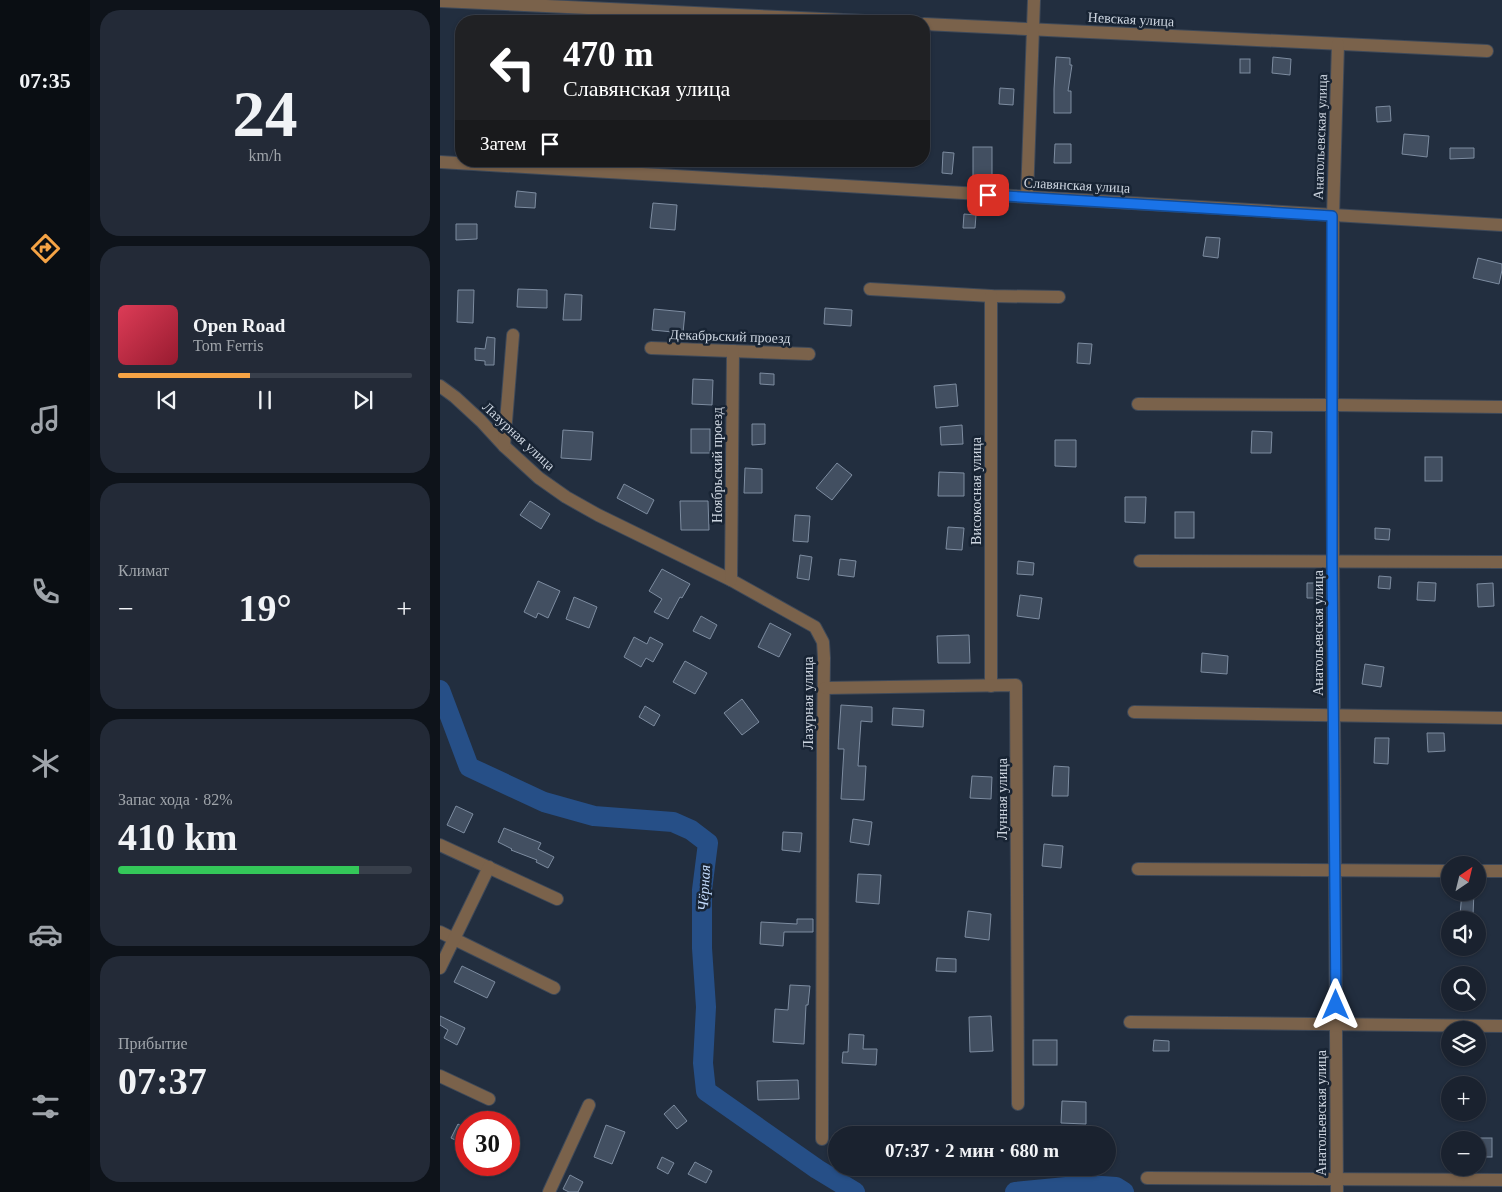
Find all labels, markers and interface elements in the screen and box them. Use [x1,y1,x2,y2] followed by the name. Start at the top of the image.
[1087,10,1175,29] street label: Невская улица
[480,35,545,100] icon: left
[563,35,653,74] text: 470 m
[19,68,71,93] text: 07:35
[1311,73,1330,200] street label: Анатольевская улица
[563,76,730,101] text: Славянская улица
[233,78,298,150] text: 24
[536,130,564,158] icon: arrive
[480,133,526,154] text: Затем
[249,147,281,164] text: km/h
[967,174,1009,216] pin
[1023,175,1131,196] street label: Славянская улица
[974,181,1002,209] icon: arrive
[28,231,63,266] icon: directions
[193,315,285,336] text: Open Road
[669,327,791,346] street label: Декабрьский проезд
[193,337,263,354] text: Tom Ferris
[153,386,181,414] icon: previous
[251,386,279,414] icon: pause
[349,386,377,414] icon: next
[479,399,558,474] street label: Лазурная улица
[28,402,63,437] icon: music
[710,407,725,523] street label: Ноябрьский проезд
[969,436,984,545] street label: Високосная улица
[118,562,169,579] text: Климат
[1311,569,1326,696] street label: Анатольевская улица
[28,574,63,609] icon: phone
[238,587,292,629] text: 19°
[118,593,134,624] text: −
[396,593,412,624] text: +
[801,656,816,750] street label: Лазурная улица
[28,746,63,781] icon: climate
[995,757,1010,840] street label: Лунная улица
[118,791,233,808] text: Запас хода · 82%
[118,816,237,858] text: 410 km
[1441,856,1486,901] north arrow
[1441,856,1486,1176] map controls
[695,864,713,912] water label: Чёрная
[1441,911,1486,956] button: sound
[28,917,63,952] icon: car
[1441,966,1486,1011] button: search
[1309,978,1361,1030] position arrow
[1441,1021,1486,1066] button: layers
[118,1035,188,1052] text: Прибытие
[1314,1049,1329,1176] street label: Анатольевская улица
[118,1060,207,1102] text: 07:37
[1441,1076,1486,1121] button: +
[28,1089,63,1124] icon: filters
[455,1111,520,1176] speed limit sign: 30
[1441,1131,1486,1176] button: −
[885,1140,1059,1161] text: 07:37 · 2 мин · 680 m

